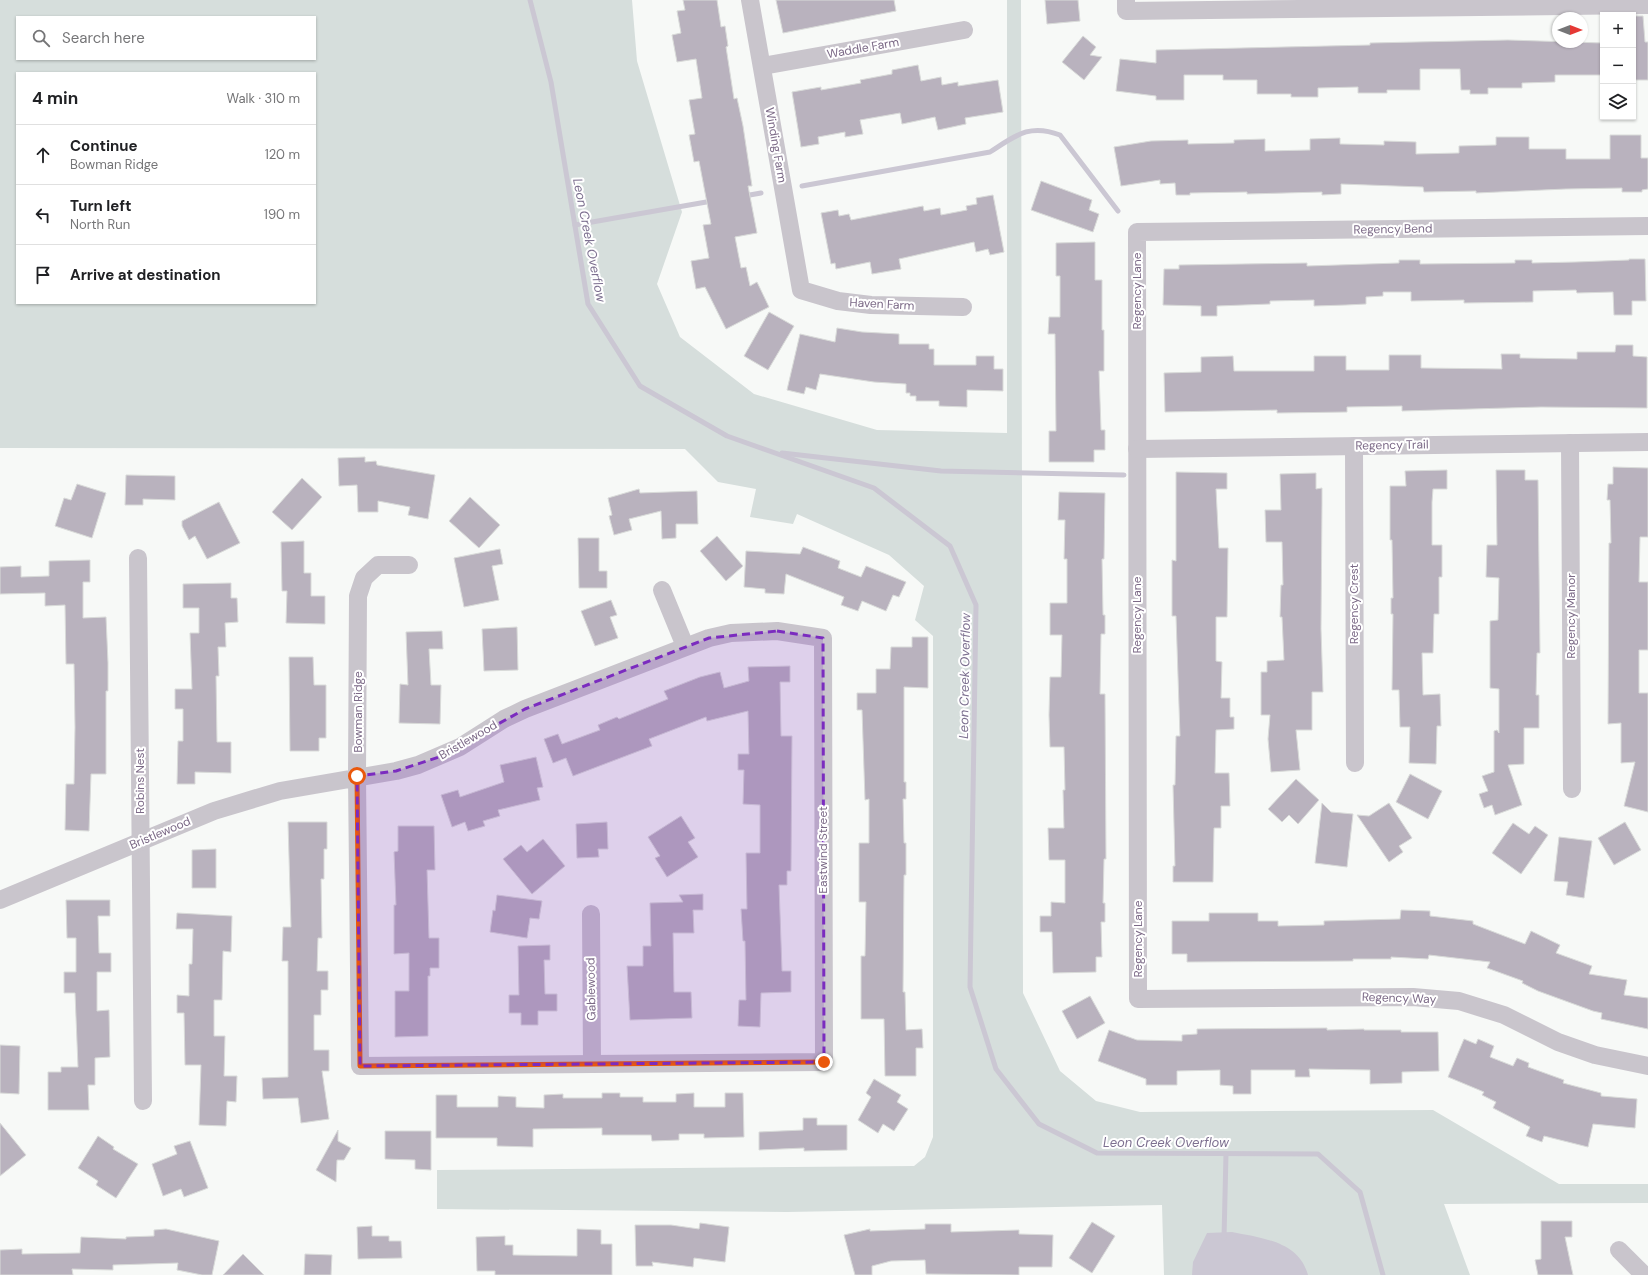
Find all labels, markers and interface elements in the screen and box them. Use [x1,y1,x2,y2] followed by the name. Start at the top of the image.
[1552,12,1588,48] north arrow
[1600,12,1636,120] map controls
[1600,12,1636,48] button: +
[16,16,316,60] search box
[30,27,52,49] icon: search
[62,28,145,48] text: Search here
[826,34,900,62] street label: Waddle Farm
[1600,48,1636,84] button: −
[1600,84,1636,120] button: layers
[32,87,78,109] text: 4 min
[227,90,300,107] text: Walk · 310 m
[762,106,790,184] street label: Winding Farm
[70,136,138,156] text: Continue
[32,144,54,166] icon: ahead
[265,146,300,163] text: 120 m
[70,156,158,173] text: Bowman Ridge
[569,177,610,305] water label: Leon Creek Overflow
[70,196,131,216] text: Turn left
[32,204,54,226] icon: left
[264,206,300,223] text: 190 m
[70,216,130,233] text: North Run
[1353,220,1433,238] street label: Regency Bend
[1129,252,1145,330] street label: Regency Lane
[32,264,54,286] icon: arrive
[70,265,221,285] text: Arrive at destination
[849,294,915,314] street label: Haven Farm
[1355,436,1429,454] street label: Regency Trail
[1346,563,1362,644] street label: Regency Crest
[1563,573,1579,659] street label: Regency Manor
[1129,576,1145,654] street label: Regency Lane
[955,612,974,739] water label: Leon Creek Overflow
[350,671,366,753] street label: Bowman Ridge
[436,717,500,763] street label: Bristlewood
[132,748,148,814] street label: Robins Nest
[348,767,366,785] route start
[815,806,831,894] street label: Eastwind Street
[127,813,193,853] street label: Bristlewood
[1130,900,1146,978] street label: Regency Lane
[582,957,600,1021] street label: Gablewood
[1361,989,1437,1007] street label: Regency Way
[815,1053,833,1071] route end
[1103,1134,1230,1151] water label: Leon Creek Overflow

